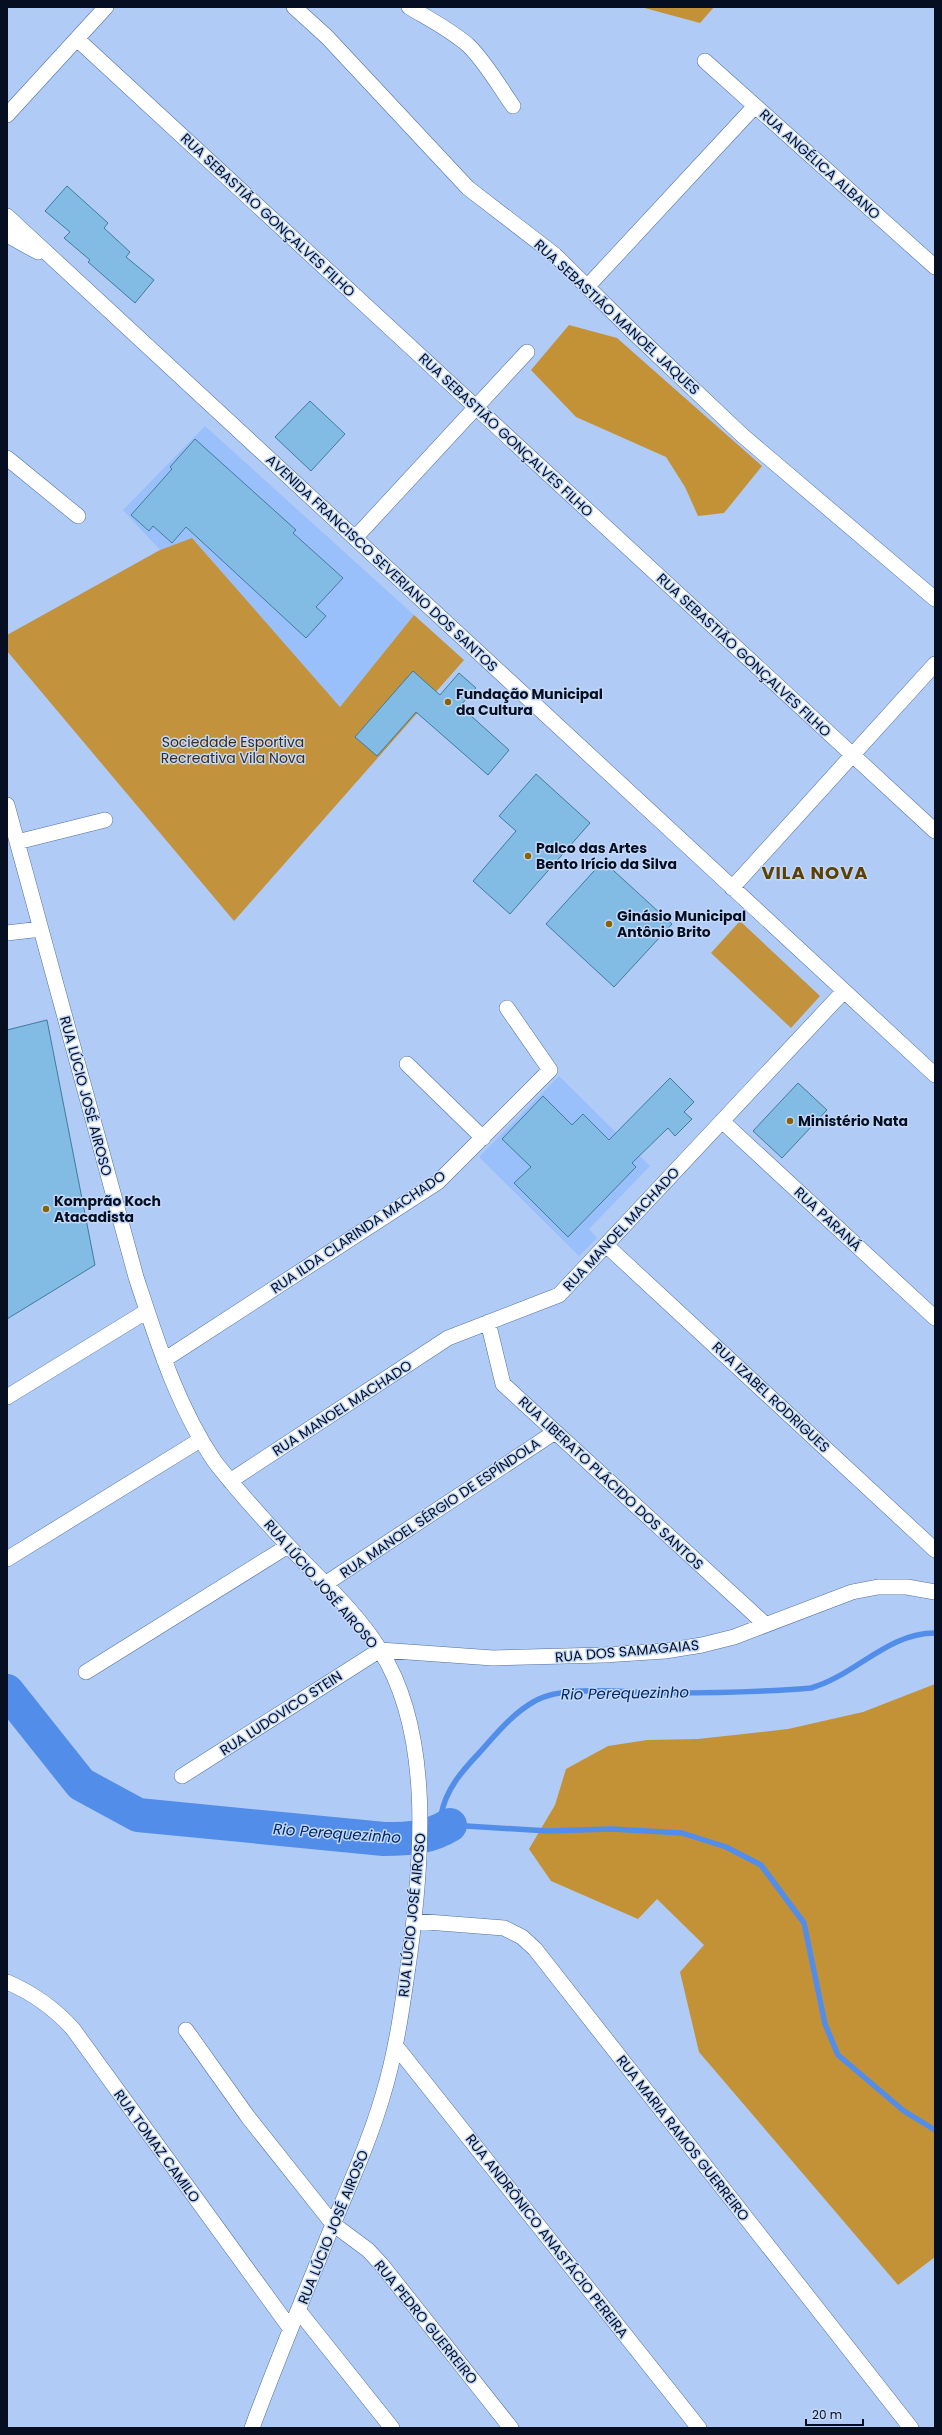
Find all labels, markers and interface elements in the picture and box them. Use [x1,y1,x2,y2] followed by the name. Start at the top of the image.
[755,104,885,224] street label: RUA ANGÉLICA ALBANO
[176,129,360,301] street label: RUA SEBASTIÃO GONÇALVES FILHO
[530,235,704,399] street label: RUA SEBASTIÃO MANOEL JAQUES
[414,349,598,521] street label: RUA SEBASTIÃO GONÇALVES FILHO
[262,450,502,676] street label: AVENIDA FRANCISCO SEVERIANO DOS SANTOS
[652,569,836,741] street label: RUA SEBASTIÃO GONÇALVES FILHO
[456,684,603,720] place label: Fundação Municipal da Cultura
[443,697,453,707] marker: Fundação Municipal da Cultura
[161,732,305,768] park label: Sociedade Esportiva Recreativa Vila Nova
[536,838,677,874] place label: Palco das Artes Bento Irício da Silva
[523,851,533,861] marker: Palco das Artes Bento Irício da Silva
[761,860,869,885] district label: VILA NOVA
[617,906,746,942] place label: Ginásio Municipal Antônio Brito
[604,919,614,929] marker: Ginásio Municipal Antônio Brito
[55,1014,117,1178] street label: RUA LÚCIO JOSÉ AIROSO
[798,1111,908,1131] place label: Ministério Nata
[785,1116,795,1126] marker: Ministério Nata
[558,1163,684,1295] street label: RUA MANOEL MACHADO
[267,1166,449,1298] street label: RUA ILDA CLARINDA MACHADO
[790,1182,866,1256] street label: RUA PARANÁ
[54,1191,161,1227] place label: Komprão Koch Atacadista
[41,1204,51,1214] marker: Komprão Koch Atacadista
[708,1337,834,1457] street label: RUA IZABEL RODRIGUES
[268,1355,416,1461] street label: RUA MANOEL MACHADO
[514,1392,708,1574] street label: RUA LIBERATO PLÁCIDO DOS SANTOS
[336,1433,544,1583] street label: RUA MANOEL SÉRGIO DE ESPÍNDOLA
[259,1515,383,1653] street label: RUA LÚCIO JOSÉ AIROSO
[554,1635,700,1667] street label: RUA DOS SAMAGAIAS
[216,1666,346,1760] street label: RUA LUDOVICO STEIN
[561,1681,689,1705] water label: Rio Perequezinho
[272,1818,402,1848] water label: Rio Perequezinho
[393,1832,431,1998] street label: RUA LÚCIO JOSÉ AIROSO
[612,2051,754,2225] street label: RUA MARIA RAMOS GUERREIRO
[109,2085,205,2207] street label: RUA TOMAZ CAMILO
[461,2130,633,2342] street label: RUA ANDRÔNICO ANASTÁCIO PEREIRA
[293,2147,373,2307] street label: RUA LÚCIO JOSÉ AIROSO
[370,2256,482,2388] street label: RUA PEDRO GUERREIRO
[806,2401,863,2427] scale bar
[812,2406,842,2423] text: 20 m

